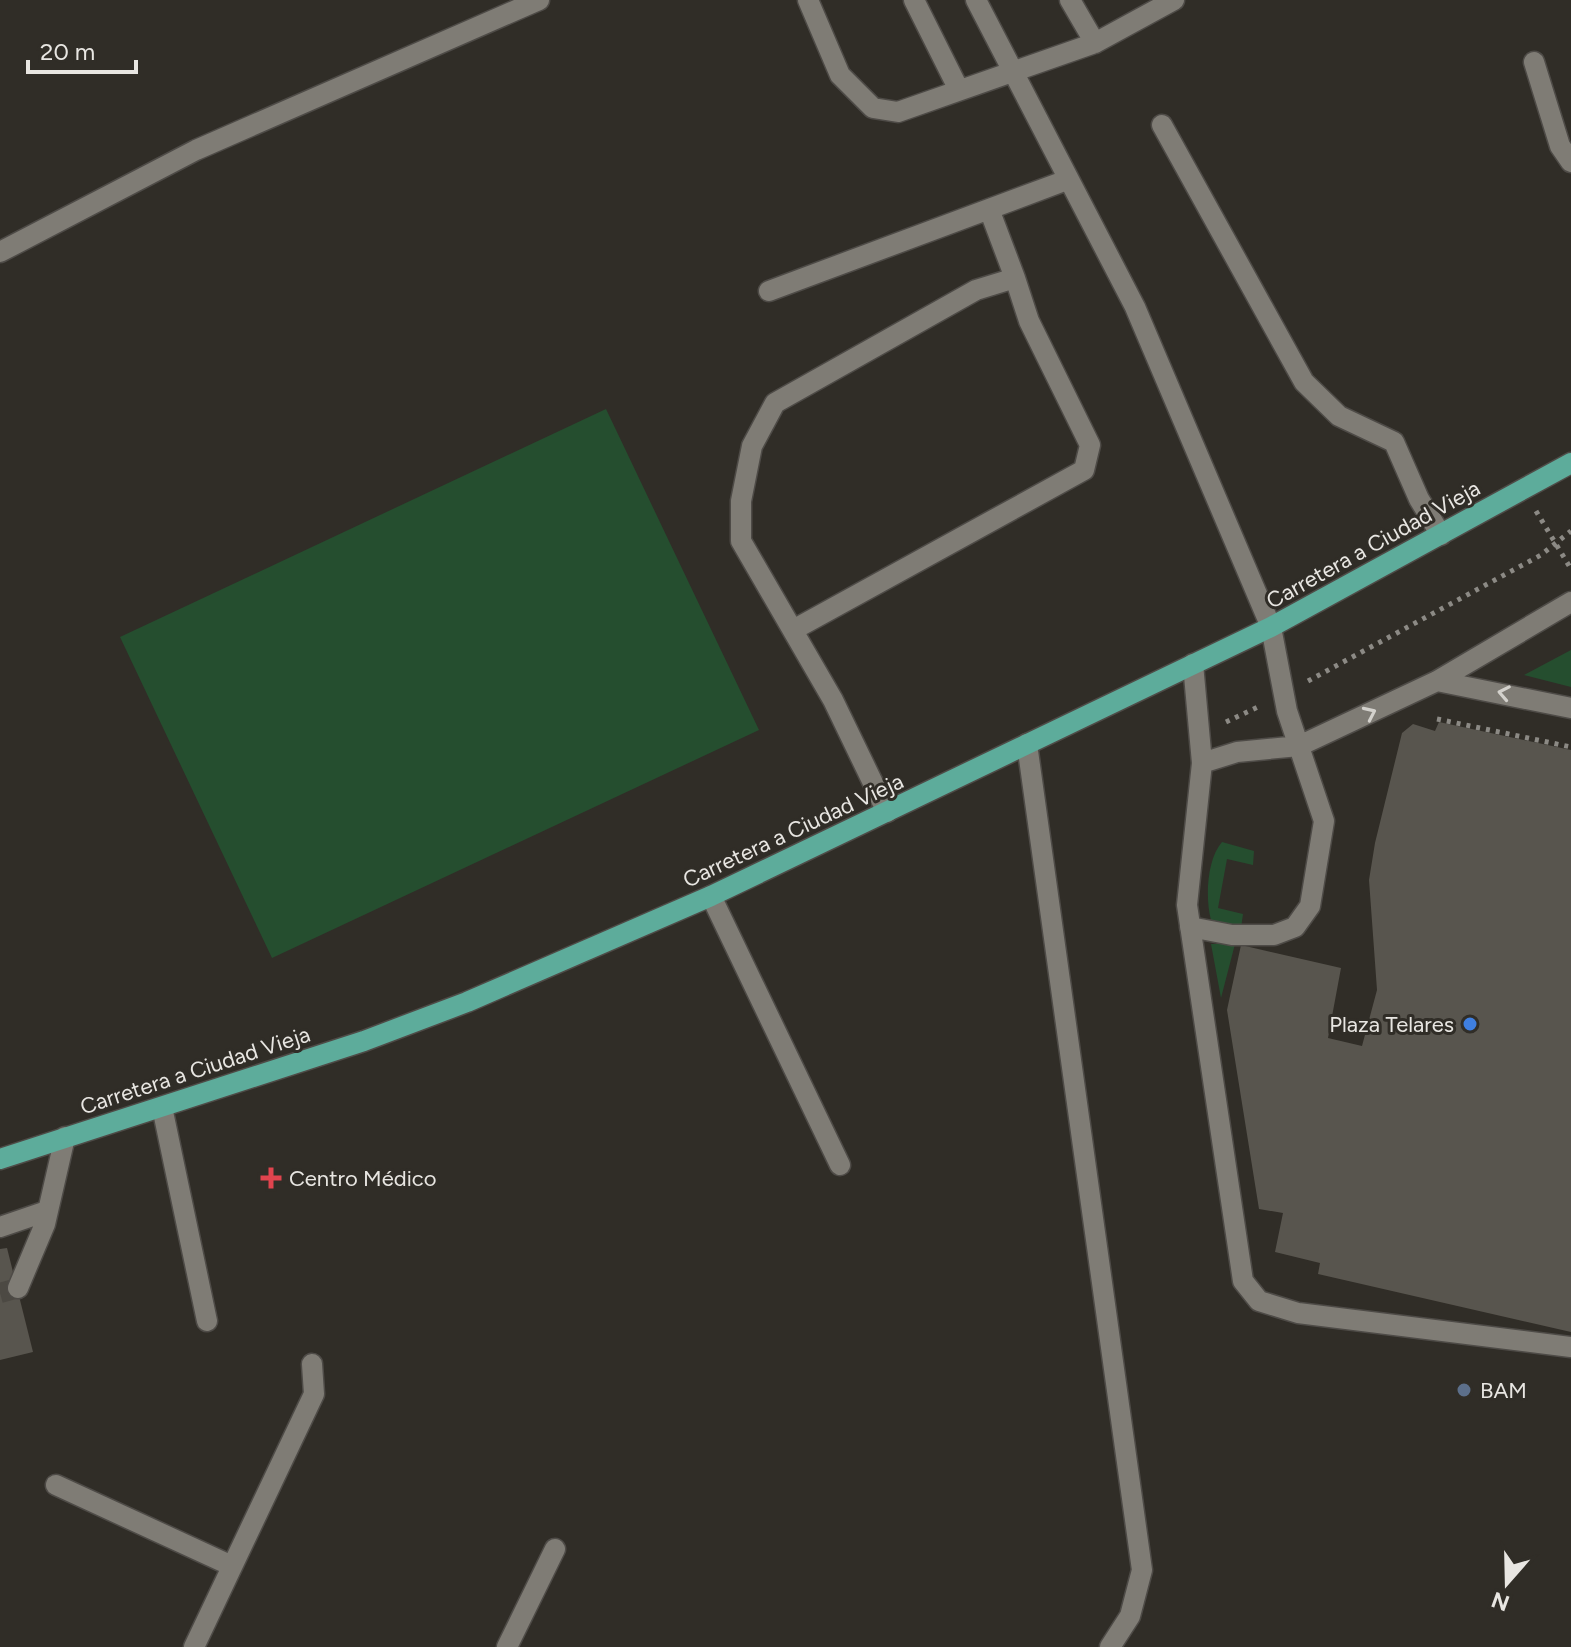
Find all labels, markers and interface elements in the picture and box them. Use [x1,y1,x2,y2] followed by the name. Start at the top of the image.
[28,24,136,74] scale bar
[40,37,95,66] text: 20 m
[1262,474,1485,614] street label: Carretera a Ciudad Vieja
[1497,686,1511,703] one-way arrow
[1361,707,1376,723] one-way arrow
[679,767,908,893] street label: Carretera a Ciudad Vieja
[1329,1011,1454,1038] place label: Plaza Telares
[1461,1015,1479,1033] marker: Plaza Telares
[77,1021,314,1120] street label: Carretera a Ciudad Vieja
[289,1165,436,1192] place label: Centro Médico
[260,1167,282,1189] marker: Centro Médico
[1480,1377,1527,1404] place label: BAM
[1455,1381,1473,1399] marker: BAM
[1467,1543,1547,1623] north arrow
[1488,1586,1513,1617] text: N

